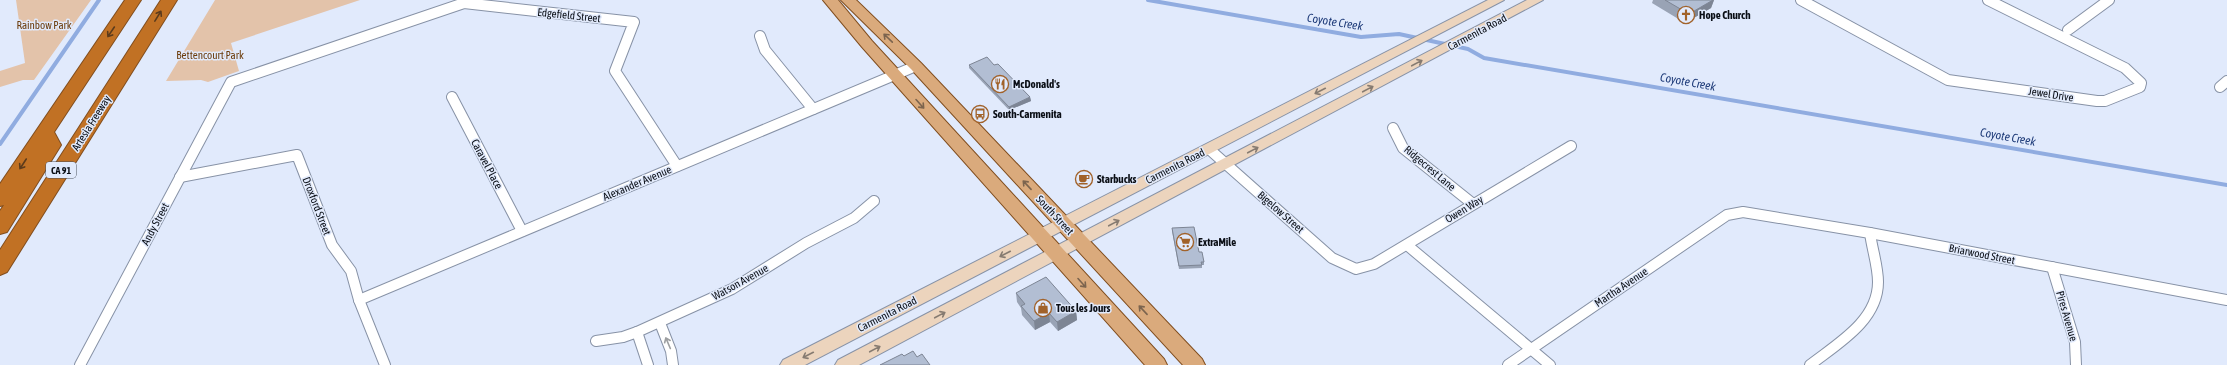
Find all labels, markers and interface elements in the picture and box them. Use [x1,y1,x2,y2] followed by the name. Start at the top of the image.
[1676,5,1696,25] church icon: Hope Church
[537,6,601,24] street label: Edgefield Street
[1699,9,1751,21] place label: Hope Church
[155,10,163,22] one-way arrow
[1306,11,1365,33] water label: Coyote Creek
[1446,11,1508,53] street label: Carmenita Road
[16,19,72,31] park label: Rainbow Park
[107,27,115,38] one-way arrow
[883,34,893,43] one-way arrow
[176,49,244,61] park label: Bettencourt Park
[1411,59,1423,66] one-way arrow
[1659,70,1718,94] water label: Coyote Creek
[990,74,1010,94] restaurant icon: McDonald's
[1013,78,1060,90] place label: McDonald's
[1362,85,1374,92] one-way arrow
[2028,85,2074,103] street label: Jewel Drive
[1315,88,1327,96] one-way arrow
[69,93,113,153] street label: Artesia Freeway
[916,98,925,109] one-way arrow
[970,104,990,124] bus stop icon: South-Carmenita
[993,108,1062,120] place label: South-Carmenita
[1979,125,2038,149] water label: Coyote Creek
[469,137,505,191] street label: Caravel Place
[1402,143,1458,193] street label: Ridgecrest Lane
[1247,145,1259,153] one-way arrow
[1143,146,1207,186] street label: Carmenita Road
[19,158,28,169] one-way arrow
[46,162,76,178] road number: CA 91
[601,163,673,203] street label: Alexander Avenue
[1074,169,1094,189] cafe icon: Starbucks
[1097,173,1137,185] place label: Starbucks
[300,175,334,237] street label: Droxford Street
[1023,181,1032,191] one-way arrow
[1255,189,1307,235] street label: Bigelow Street
[1034,193,1076,237] street label: South Street
[1443,193,1485,225] street label: Owen Way
[139,201,171,247] street label: Andy Street
[1107,219,1119,226] one-way arrow
[1175,232,1195,252] supermarket icon: ExtraMile
[1198,236,1236,248] place label: ExtraMile
[1948,242,2016,266] street label: Briarwood Street
[999,251,1011,258] one-way arrow
[710,262,770,302] street label: Watson Avenue
[1592,265,1650,309] street label: Martha Avenue
[1077,277,1086,288] one-way arrow
[2054,289,2080,343] street label: Pires Avenue
[855,294,919,334] street label: Carmenita Road
[1033,298,1053,318] shop icon: Tous les Jours
[1056,302,1110,314] place label: Tous les Jours
[1139,305,1148,316] one-way arrow
[934,310,946,318] one-way arrow
[664,338,671,350] one-way arrow
[868,345,880,352] one-way arrow
[802,352,814,359] one-way arrow

